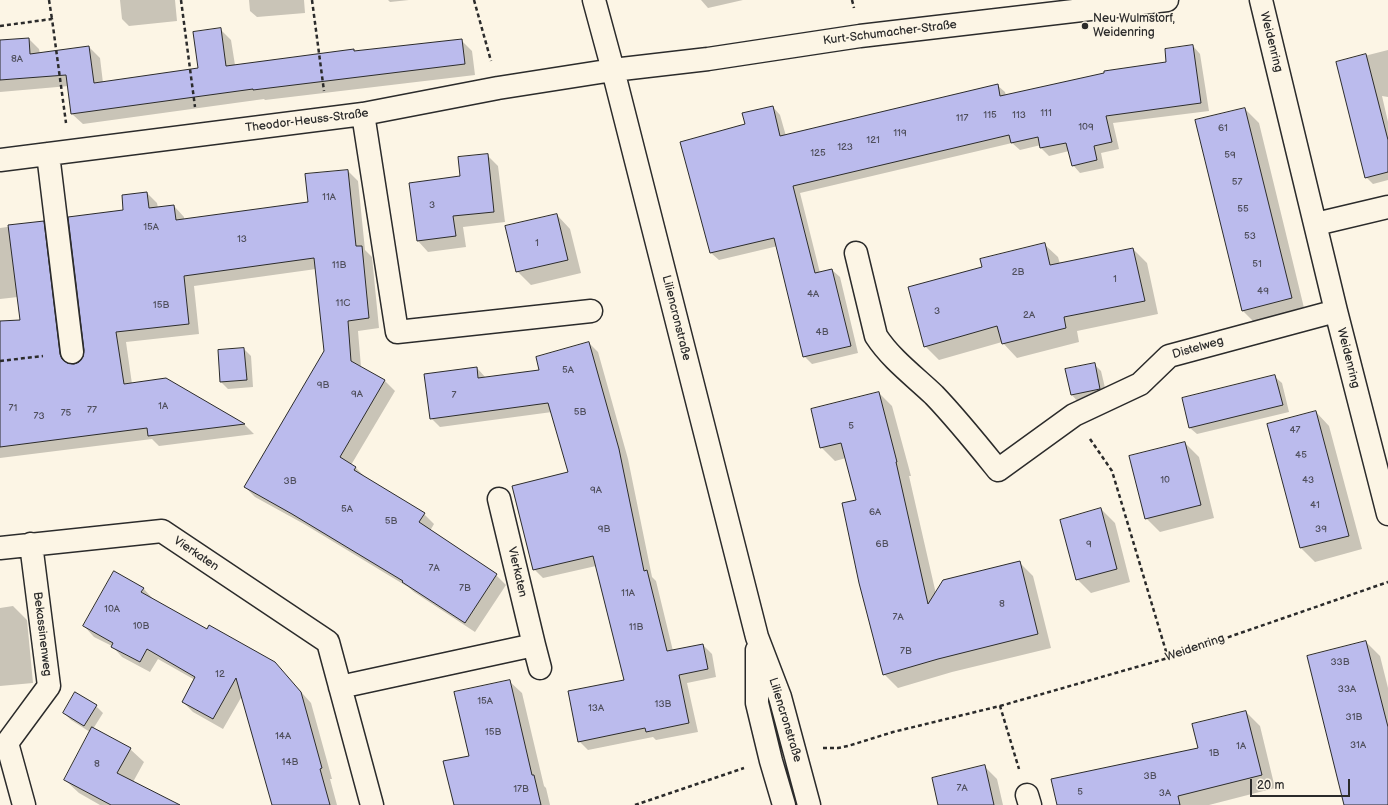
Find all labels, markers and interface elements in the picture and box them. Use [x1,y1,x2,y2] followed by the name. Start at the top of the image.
[1257,10,1285,74] street label: Weidenring
[1093,12,1175,40] place label: Neu Wulmstorf, Weidenring
[822,18,958,48] street label: Kurt-Schumacher-Straße
[1080,21,1090,31] marker: Neu Wulmstorf, Weidenring
[11,53,23,65] house number: 8A
[245,106,369,136] street label: Theodor-Heuss-Straße
[1040,107,1052,119] house number: 111
[983,109,997,121] house number: 115
[1012,109,1026,121] house number: 113
[956,112,968,124] house number: 117
[1078,121,1094,133] house number: 109
[1218,122,1228,134] house number: 61
[893,127,907,139] house number: 119
[866,134,880,146] house number: 121
[837,141,853,153] house number: 123
[810,147,826,159] house number: 125
[1224,149,1236,161] house number: 59
[1232,176,1242,188] house number: 57
[322,191,336,203] house number: 11A
[429,199,435,211] house number: 3
[1237,203,1249,215] house number: 55
[143,221,159,233] house number: 15A
[1244,230,1256,242] house number: 53
[237,233,247,245] house number: 13
[535,237,539,249] house number: 1
[1252,258,1262,270] house number: 51
[332,259,346,271] house number: 11B
[1012,266,1024,278] house number: 2B
[1113,273,1117,285] house number: 1
[658,274,694,362] street label: Liliencronstraße
[1257,285,1269,297] house number: 49
[807,288,819,300] house number: 4A
[336,297,350,309] house number: 11C
[153,299,169,311] house number: 15B
[934,305,940,317] house number: 3
[1023,309,1035,321] house number: 2A
[816,326,828,338] house number: 4B
[1334,326,1362,390] street label: Weidenring
[1171,334,1225,362] street label: Distelweg
[562,364,574,376] house number: 5A
[317,379,329,391] house number: 9B
[351,388,363,400] house number: 9A
[452,389,456,401] house number: 7
[158,400,168,412] house number: 1A
[9,402,17,414] house number: 71
[87,404,97,416] house number: 77
[574,406,586,418] house number: 5B
[61,407,71,419] house number: 75
[33,410,45,422] house number: 73
[848,420,854,432] house number: 5
[1289,424,1301,436] house number: 47
[1295,449,1307,461] house number: 45
[1160,474,1170,486] house number: 10
[1302,474,1314,486] house number: 43
[284,475,296,487] house number: 3B
[590,484,602,496] house number: 9A
[1310,499,1320,511] house number: 41
[341,503,353,515] house number: 5A
[869,506,881,518] house number: 6A
[385,515,397,527] house number: 5B
[598,523,610,535] house number: 9B
[1315,523,1327,535] house number: 39
[171,534,221,574] street label: Vierkaten
[876,538,888,550] house number: 6B
[1086,538,1092,550] house number: 9
[504,545,530,599] street label: Vierkaten
[428,562,440,574] house number: 7A
[459,582,471,594] house number: 7B
[621,587,635,599] house number: 11A
[30,591,54,677] street label: Bekassinenweg
[999,598,1005,610] house number: 8
[104,603,120,615] house number: 10A
[892,611,904,623] house number: 7A
[133,620,149,632] house number: 10B
[629,621,643,633] house number: 11B
[1163,631,1227,665] street label: Weidenring
[900,645,912,657] house number: 7B
[1330,656,1350,668] house number: 33B
[215,668,225,680] house number: 12
[765,676,805,764] street label: Liliencronstraße
[1338,683,1356,695] house number: 33A
[477,695,493,707] house number: 15A
[655,698,671,710] house number: 13B
[588,702,604,714] house number: 13A
[1346,711,1362,723] house number: 31B
[485,726,501,738] house number: 15B
[275,730,291,742] house number: 14A
[1350,739,1366,751] house number: 31A
[1236,740,1246,752] house number: 1A
[1209,747,1219,759] house number: 1B
[282,756,298,768] house number: 14B
[94,758,100,770] house number: 8
[1144,770,1156,782] house number: 3B
[1252,771,1352,797] scale bar
[1257,778,1284,793] text: 20 m
[956,782,968,794] house number: 7A
[513,783,529,795] house number: 17B
[1077,786,1083,798] house number: 5
[1159,787,1171,799] house number: 3A

